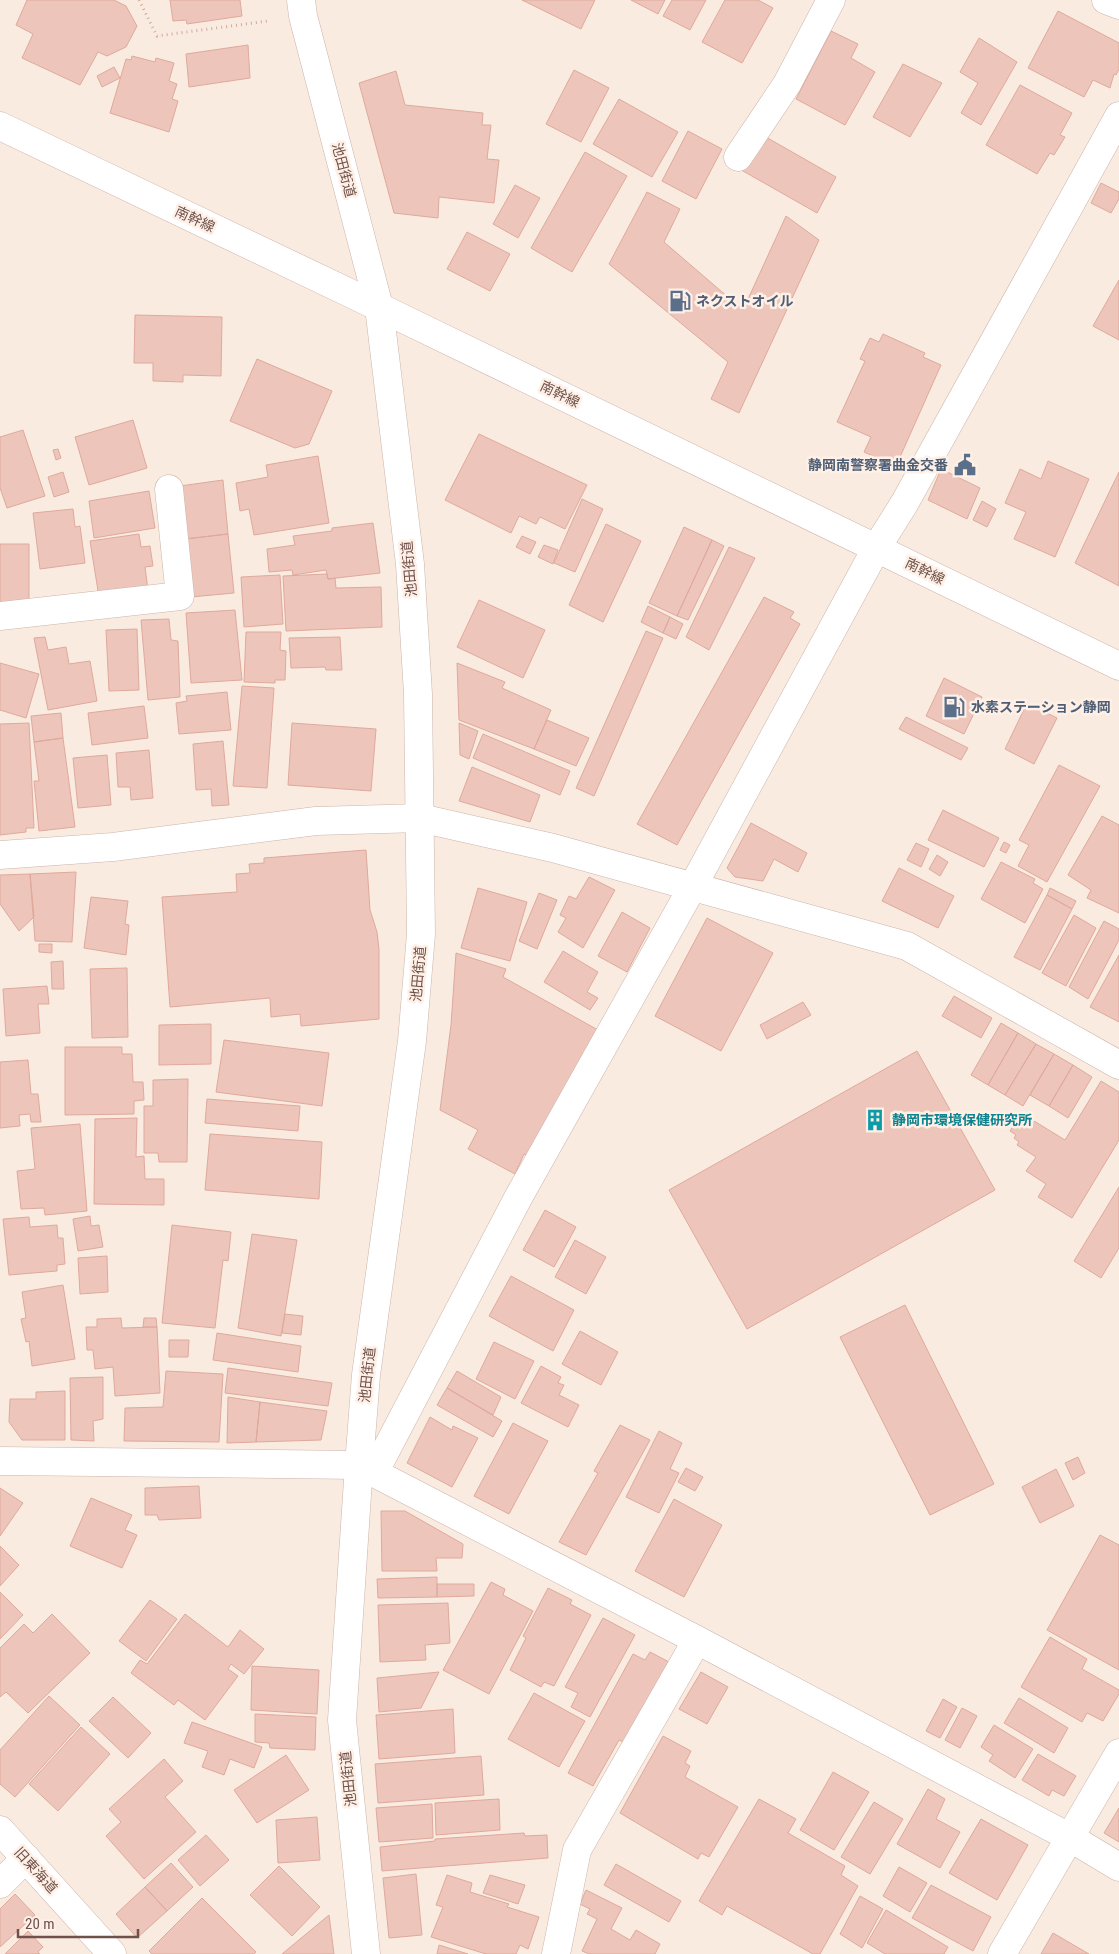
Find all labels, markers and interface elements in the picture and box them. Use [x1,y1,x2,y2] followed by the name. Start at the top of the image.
[329,141,359,199] street label: 池田街道
[173,203,217,235] street label: 南幹線
[667,288,693,314] fuel station icon: ネクストオイル
[696,293,794,309] place label: ネクストオイル
[538,378,582,410] street label: 南幹線
[952,452,978,478] public building icon: 静岡南警察署曲金交番
[808,457,948,473] place label: 静岡南警察署曲金交番
[399,540,419,598] street label: 池田街道
[903,555,947,587] street label: 南幹線
[941,694,967,720] fuel station icon: 水素ステーション静岡
[971,699,1111,715] place label: 水素ステーション静岡
[408,945,428,1003] street label: 池田街道
[862,1107,888,1133] building icon: 静岡市環境保健研究所
[892,1112,1032,1128] place label: 静岡市環境保健研究所
[356,1346,378,1404] street label: 池田街道
[337,1750,359,1808] street label: 池田街道
[11,1844,61,1896] street label: 旧東海道
[18,1906,138,1938] scale bar
[25,1915,55,1933] text: 20 m

